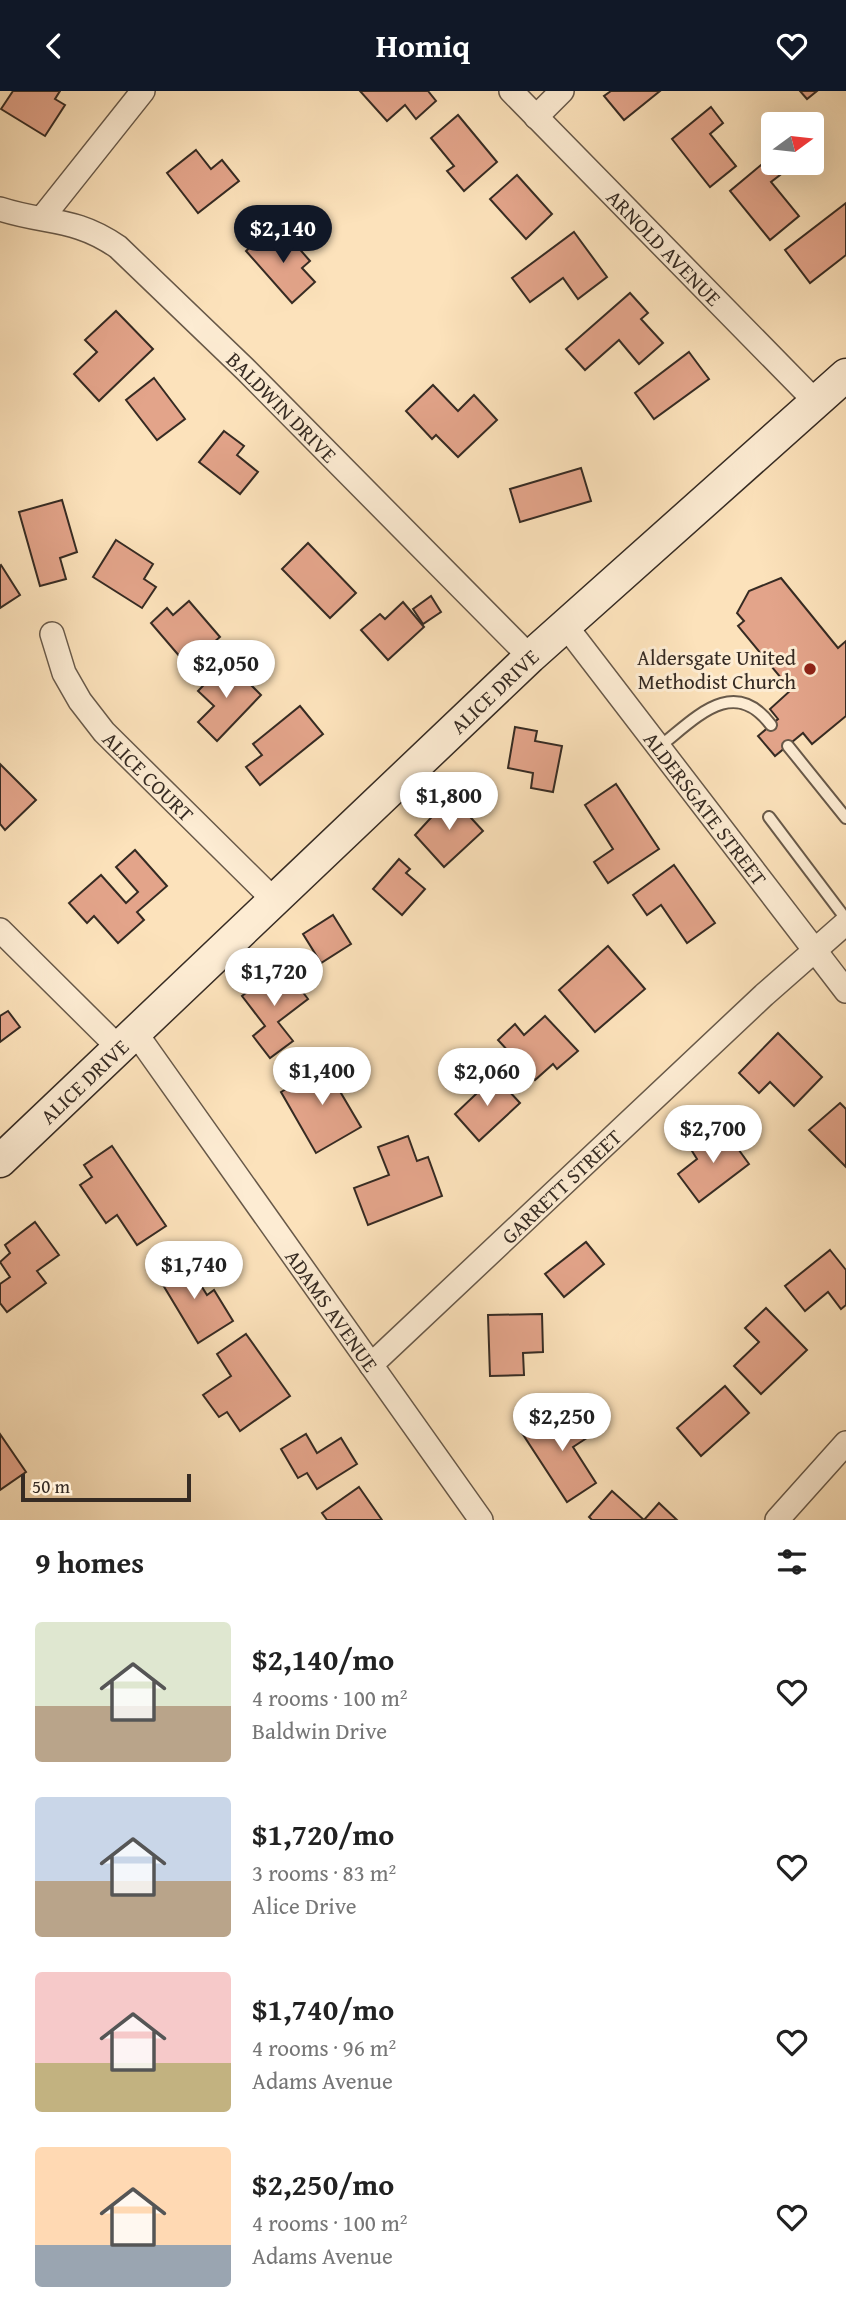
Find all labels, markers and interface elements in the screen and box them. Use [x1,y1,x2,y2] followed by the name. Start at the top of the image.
[376,22,470,69] text: Homiq
[35,27,73,65] icon: back
[773,27,811,65] icon: heart
[761,112,824,175] north arrow
[761,112,824,175] map controls
[600,182,729,313] street label: ARNOLD AVENUE
[226,205,340,265] pin: $2,140
[250,211,316,244] text: $2,140
[220,344,345,470] street label: BALDWIN DRIVE
[169,641,283,700] pin: $2,050
[443,641,545,741] street label: ALICE DRIVE
[637,642,797,697] place label: Aldersgate United Methodist Church
[193,646,259,679] text: $2,050
[802,661,818,677] marker: Aldersgate United Methodist Church
[96,724,202,829] street label: ALICE COURT
[636,725,775,892] street label: ALDERSGATE STREET
[392,773,506,832] pin: $1,800
[416,778,482,811] text: $1,800
[217,949,331,1008] pin: $1,720
[241,954,307,987] text: $1,720
[33,1031,136,1131] street label: ALICE DRIVE
[265,1047,379,1107] pin: $1,400
[430,1049,544,1108] pin: $2,060
[289,1053,355,1086] text: $1,400
[454,1054,520,1087] text: $2,060
[656,1105,770,1165] pin: $2,700
[680,1111,746,1144] text: $2,700
[494,1121,628,1251] street label: GARRETT STREET
[137,1241,251,1301] pin: $1,740
[278,1243,387,1378] street label: ADAMS AVENUE
[161,1247,227,1280] text: $1,740
[505,1393,619,1453] pin: $2,250
[529,1399,595,1432] text: $2,250
[21,1471,191,1503] scale bar
[32,1472,70,1500] text: 50 m
[35,1540,144,1584] text: 9 homes
[773,1543,811,1581] icon: filters
[252,1637,394,1681] text: $2,140/mo
[91,1650,175,1734] icon: home
[773,1673,811,1711] icon: heart
[252,1681,407,1714] text: 4 rooms · 100 m²
[252,1714,387,1747] text: Baldwin Drive
[252,1812,394,1856] text: $1,720/mo
[91,1825,175,1909] icon: home
[773,1848,811,1886] icon: heart
[252,1856,396,1889] text: 3 rooms · 83 m²
[252,1889,357,1922] text: Alice Drive
[252,1987,394,2031] text: $1,740/mo
[91,2000,175,2084] icon: home
[773,2023,811,2061] icon: heart
[252,2031,396,2064] text: 4 rooms · 96 m²
[252,2064,393,2097] text: Adams Avenue
[252,2162,394,2206] text: $2,250/mo
[91,2175,175,2259] icon: home
[773,2198,811,2236] icon: heart
[252,2206,407,2239] text: 4 rooms · 100 m²
[252,2239,393,2272] text: Adams Avenue

